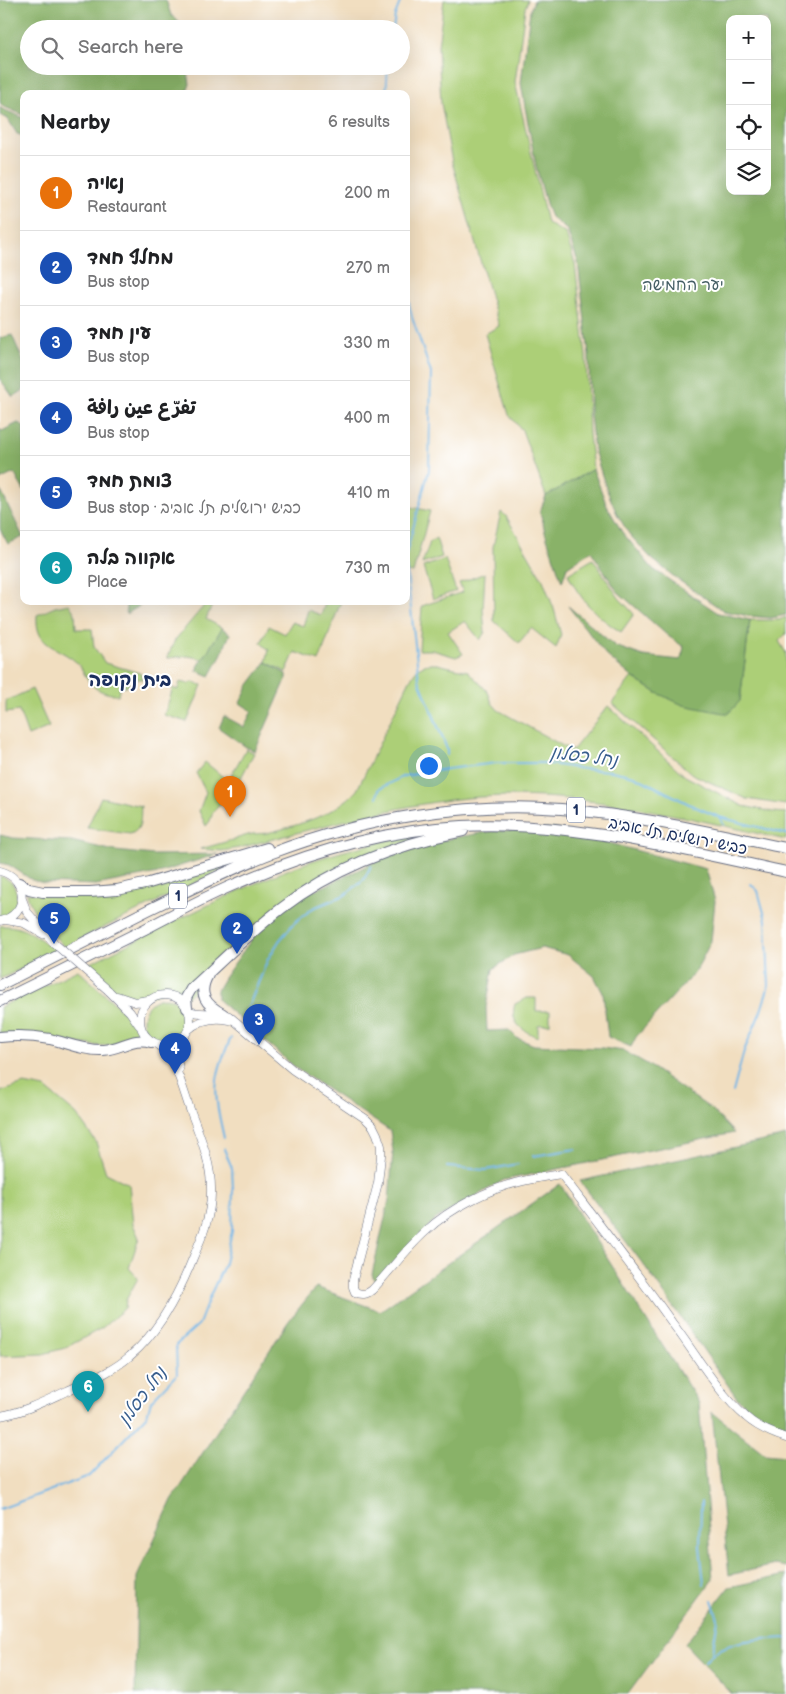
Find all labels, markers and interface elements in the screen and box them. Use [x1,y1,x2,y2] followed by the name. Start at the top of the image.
[726,15,771,195] map controls
[726,15,771,60] button: +
[20,20,410,75] search box
[38,34,66,62] icon: search
[78,36,183,59] text: Search here
[726,60,771,105] button: −
[726,105,771,150] button: locate
[40,110,110,135] text: Nearby
[328,113,390,132] text: 6 results
[726,150,771,195] button: layers
[87,172,124,195] text: נאיה
[53,184,59,203] text: 1
[344,184,390,203] text: 200 m
[87,198,167,217] text: Restaurant
[87,247,174,270] text: מחלף חמד
[51,259,61,278] text: 2
[346,259,390,278] text: 270 m
[87,273,150,292] text: Bus stop
[642,276,724,295] park label: יער החמישה
[87,322,152,345] text: עין חמד
[51,334,61,353] text: 3
[343,334,390,353] text: 330 m
[87,348,150,367] text: Bus stop
[87,397,196,420] text: تفرّع عين رافة
[51,409,61,428] text: 4
[344,409,390,428] text: 400 m
[87,424,150,443] text: Bus stop
[87,470,172,493] text: צומת חמד
[51,484,61,503] text: 5
[347,484,390,503] text: 410 m
[87,499,301,518] text: Bus stop · כביש ירושלים תל אביב
[87,547,175,570] text: אקווה בלה
[51,559,61,578] text: 6
[345,559,390,578] text: 730 m
[87,573,128,592] text: Place
[89,669,171,692] district label: בית נקופה
[549,742,620,772] water label: נחל כסלון
[416,753,442,779] your location
[214,776,246,817] pin: 1
[567,798,585,822] road number: 1
[607,814,749,859] street label: כביש ירושלים תל אביב
[169,884,187,908] road number: 1
[38,903,70,944] pin: 5
[221,913,253,954] pin: 2
[243,1004,275,1045] pin: 3
[159,1033,191,1074] pin: 4
[114,1362,173,1430] water label: נחל כסלון
[72,1371,104,1412] pin: 6

